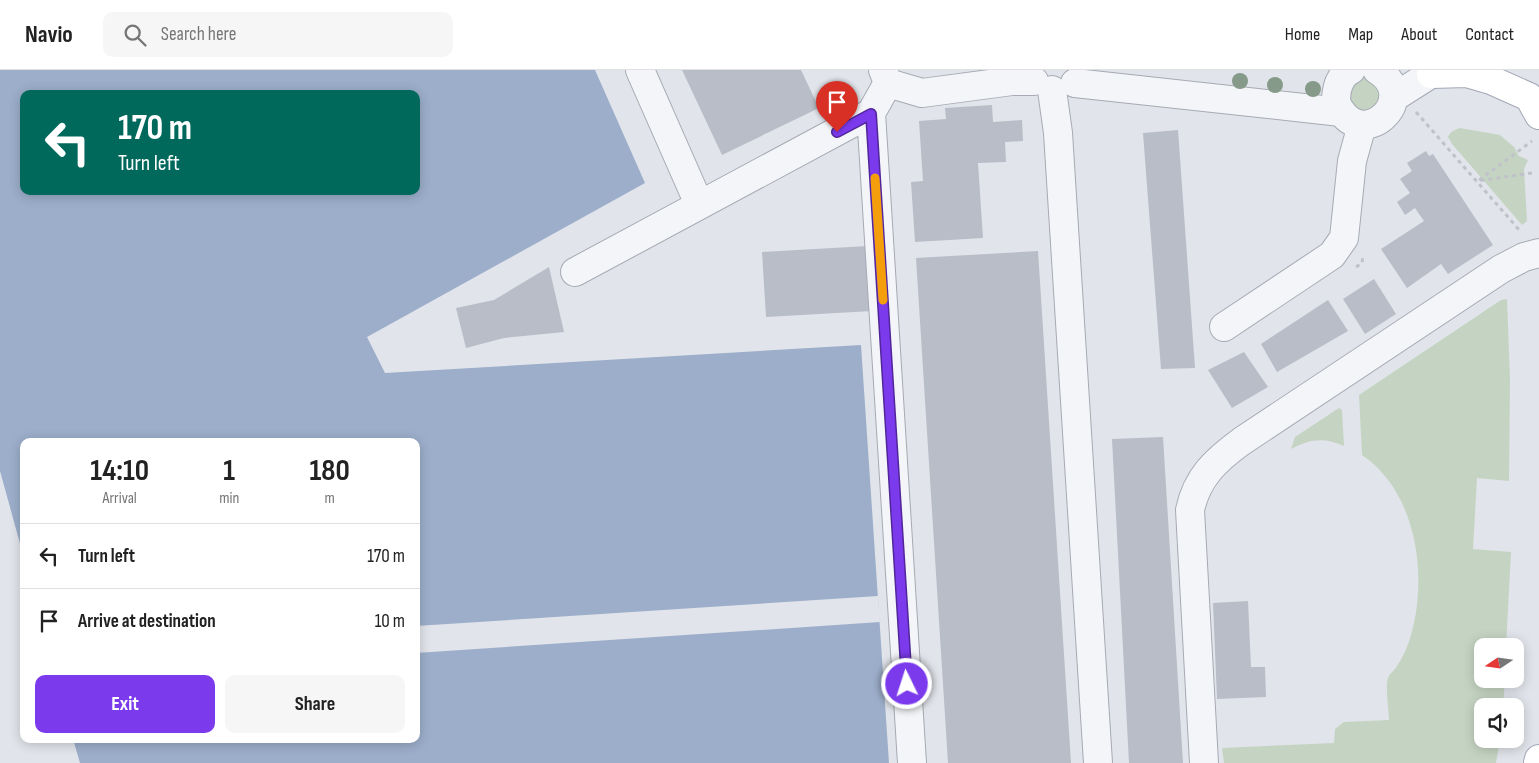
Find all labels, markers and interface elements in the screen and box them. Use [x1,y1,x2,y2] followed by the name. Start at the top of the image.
[103,12,453,57] search box
[25,20,73,49] text: Navio
[121,21,149,49] icon: search
[161,23,236,46] text: Search here
[1285,24,1320,45] text: Home
[1348,24,1373,45] text: Map
[1401,24,1437,45] text: About
[1465,24,1514,45] text: Contact
[816,81,858,132] pin
[823,88,851,116] icon: arrive
[118,107,192,150] text: 170 m
[35,110,100,175] icon: left
[118,150,180,177] text: Turn left
[90,453,149,489] text: 14:10
[223,453,235,489] text: 1
[310,453,350,489] text: 180
[102,489,137,508] text: Arrival
[219,489,239,508] text: min
[324,489,335,508] text: m
[35,542,63,570] icon: left
[78,545,135,568] text: Turn left
[367,545,405,568] text: 170 m
[35,607,63,635] icon: arrive
[78,610,216,633] text: Arrive at destination
[375,610,405,633] text: 10 m
[1474,638,1524,688] north arrow
[1474,638,1524,748] map controls
[880,657,932,709] position arrow
[35,675,215,733] button: Exit
[225,675,405,733] button: Share
[1474,698,1524,748] button: sound

